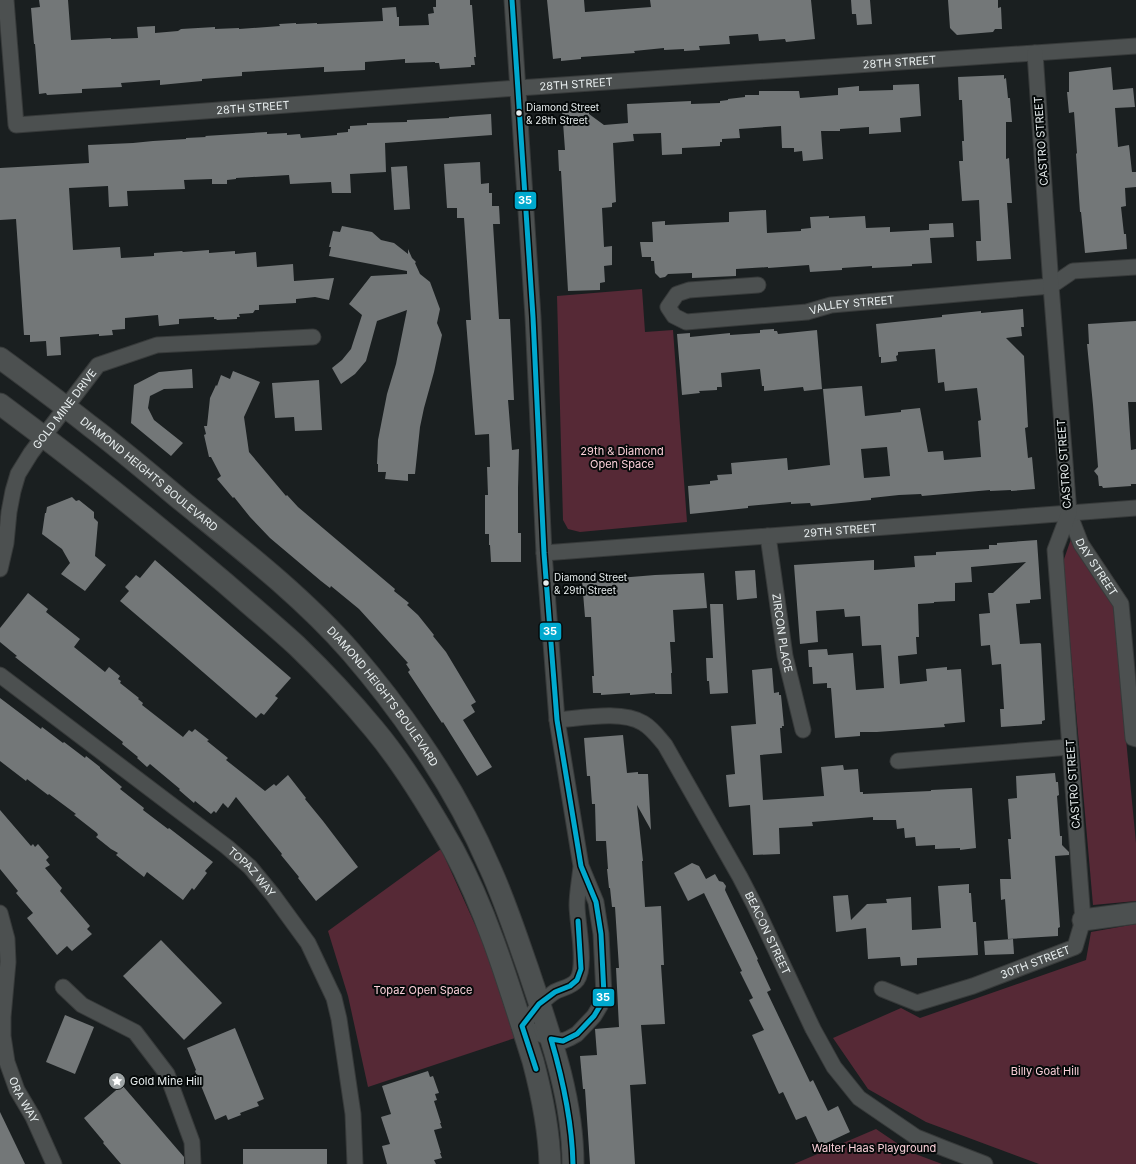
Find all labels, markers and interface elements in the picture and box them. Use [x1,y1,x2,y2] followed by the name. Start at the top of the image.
[862,53,937,72] street label: 28TH STREET
[539,75,613,94] street label: 28TH STREET
[1031,96,1051,186] street label: CASTRO STREET
[216,98,290,117] street label: 28TH STREET
[526,101,600,126] place label: Diamond Street & 28th Street
[514,108,524,118] marker: Diamond Street & 28th Street
[514,191,537,210] line badge: 35
[518,193,532,207] text: 35
[808,293,895,318] street label: VALLEY STREET
[30,366,100,452] street label: GOLD MINE DRIVE
[77,414,221,534] street label: DIAMOND HEIGHTS BOULEVARD
[1054,419,1074,509] street label: CASTRO STREET
[580,444,664,471] park label: 29th & Diamond Open Space
[803,521,877,540] street label: 29TH STREET
[1072,536,1121,599] street label: DAY STREET
[554,571,628,596] place label: Diamond Street & 29th Street
[541,578,551,588] marker: Diamond Street & 29th Street
[769,592,796,674] street label: ZIRCON PLACE
[539,622,562,641] line badge: 35
[324,623,441,769] street label: DIAMOND HEIGHTS BOULEVARD
[543,624,557,638] text: 35
[1063,739,1083,829] street label: CASTRO STREET
[225,844,279,900] street label: TOPAZ WAY
[742,889,793,977] street label: BEACON STREET
[998,942,1072,982] street label: 30TH STREET
[374,983,472,997] park label: Topaz Open Space
[592,988,615,1007] line badge: 35
[596,990,610,1004] text: 35
[1011,1064,1079,1078] park label: Billy Goat Hill
[107,1071,127,1091] place icon: Gold Mine Hill
[130,1074,202,1088] place label: Gold Mine Hill
[6,1075,42,1126] street label: ORA WAY
[812,1141,936,1155] park label: Walter Haas Playground

